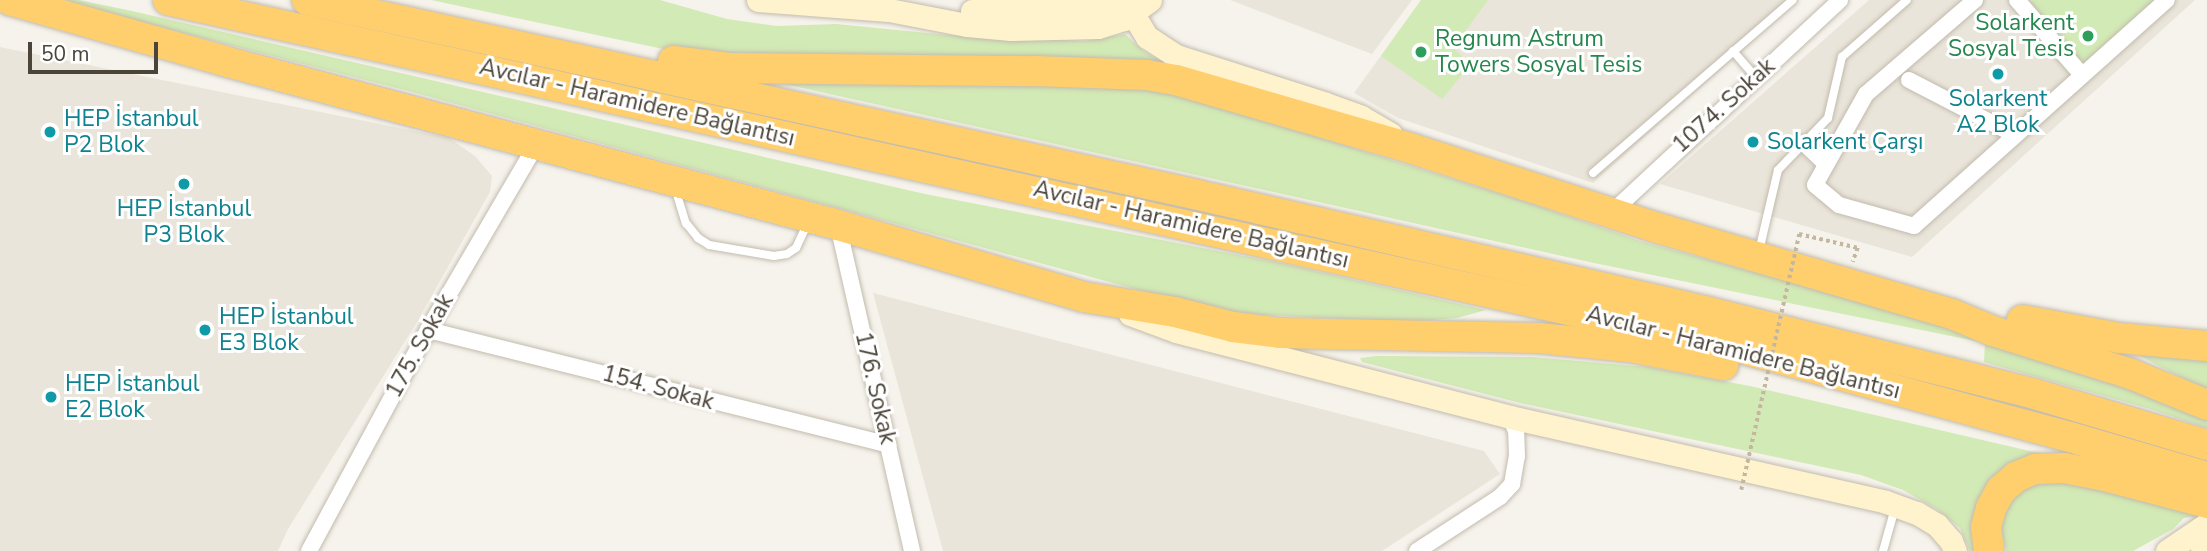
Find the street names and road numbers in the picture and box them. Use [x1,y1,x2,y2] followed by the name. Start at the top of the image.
[477,53,797,153] street label: Avcılar - Haramidere Bağlantısı
[1667,53,1781,159] street label: 1074. Sokak
[1031,175,1351,275] street label: Avcılar - Haramidere Bağlantısı
[380,289,460,403] street label: 175. Sokak
[1583,301,1903,405] street label: Avcılar - Haramidere Bağlantısı
[849,329,901,447] street label: 176. Sokak
[599,360,717,416] street label: 154. Sokak

